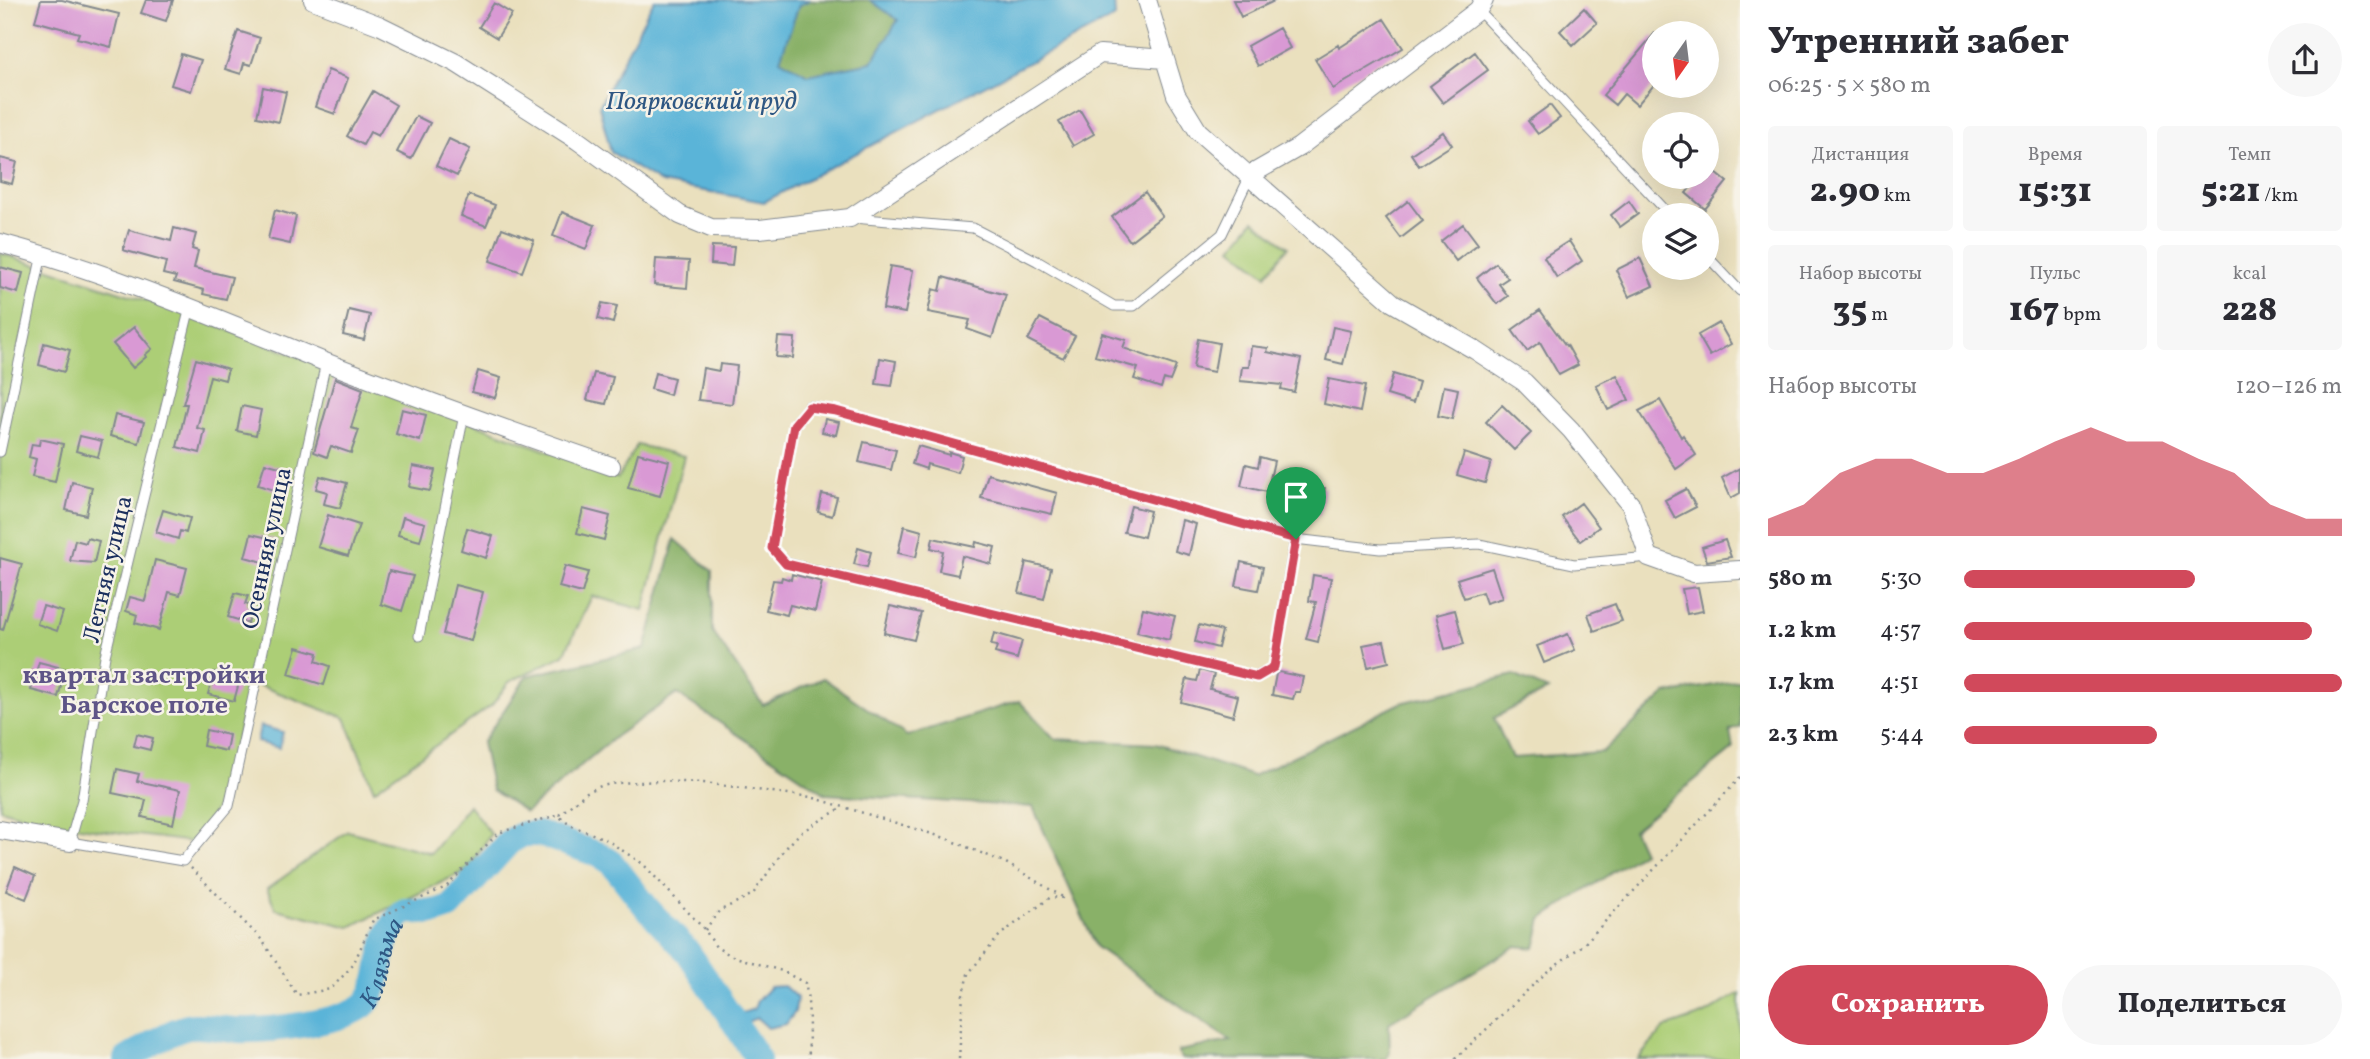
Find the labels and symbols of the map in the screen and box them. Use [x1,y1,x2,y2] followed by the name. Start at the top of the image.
[1642,21,1718,98] north arrow
[606,84,797,120] water label: Поярковский пруд
[234,464,302,633] street label: Осенняя улица
[1266,467,1326,539] pin
[76,493,142,646] street label: Летняя улица
[23,658,265,724] district label: квартал застройки Барское поле
[352,911,414,1016] water label: Клязьма

